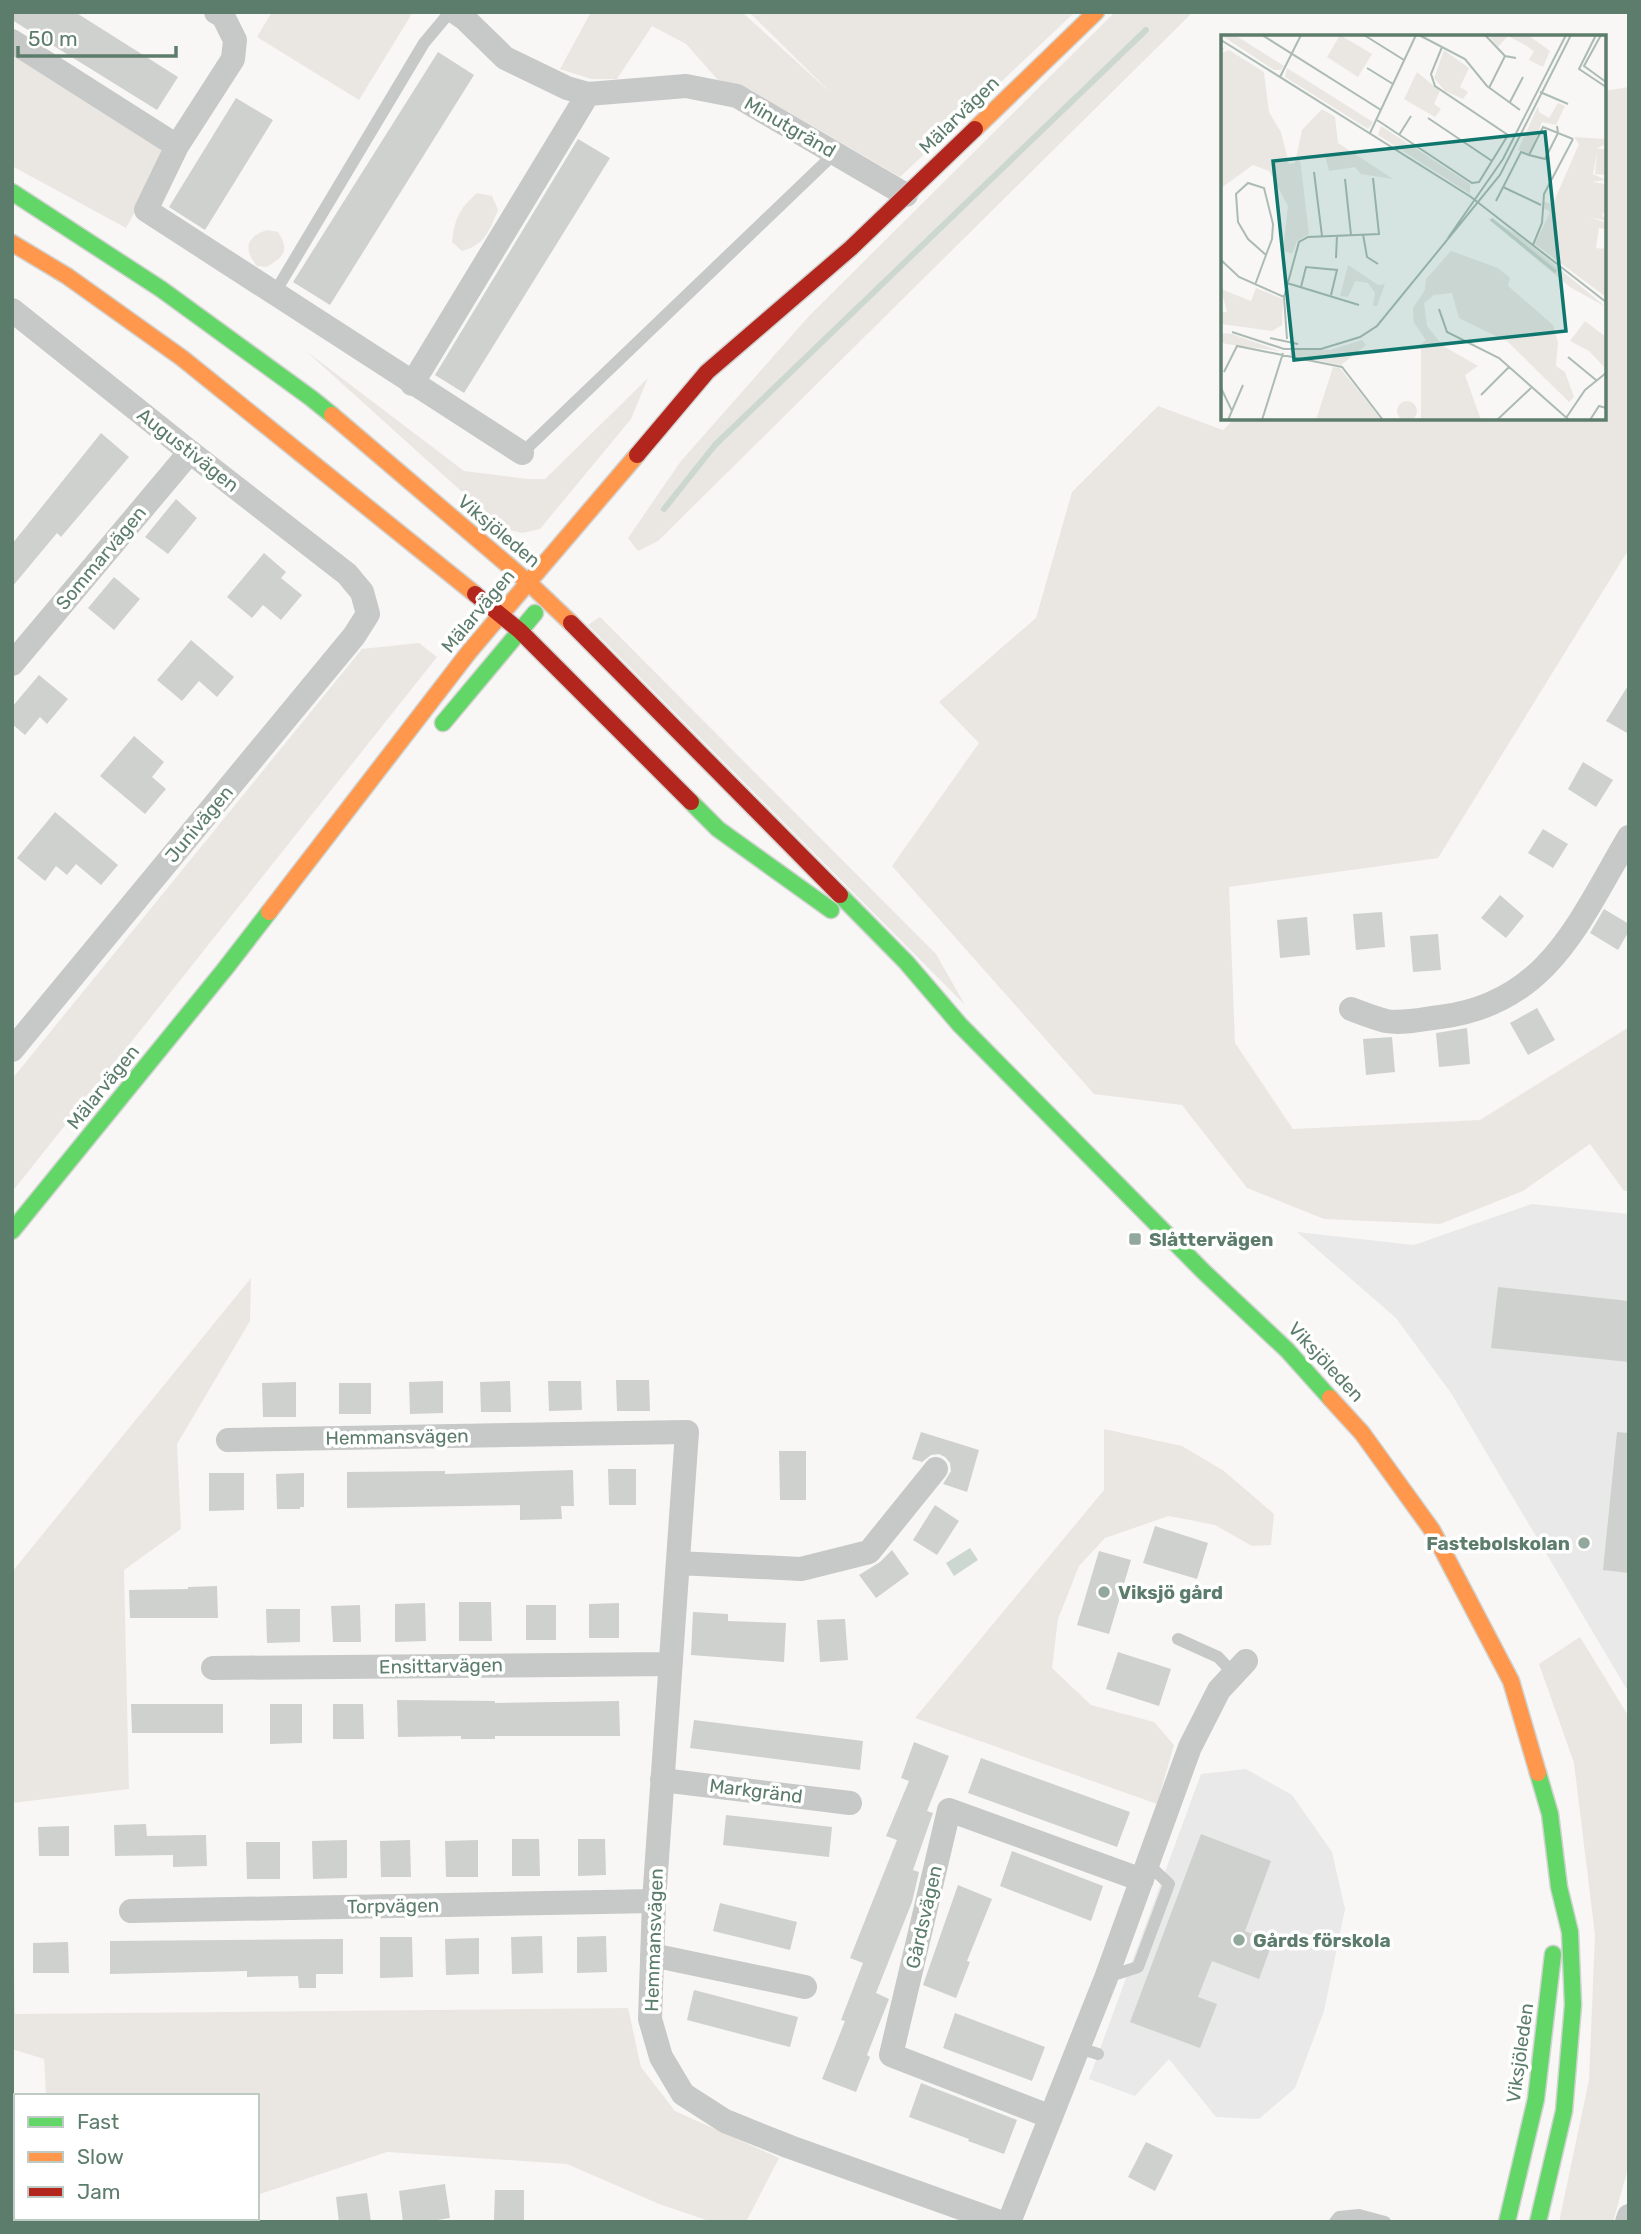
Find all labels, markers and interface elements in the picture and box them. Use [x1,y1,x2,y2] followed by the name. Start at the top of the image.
[18,14,175,58] scale bar
[28,26,78,51] text: 50 m
[1221,35,1606,420] inset map
[914,71,1004,159] street label: Mälarvägen
[740,92,840,162] street label: Minutgränd
[133,403,243,497] street label: Augustivägen
[453,490,545,572] street label: Viksjöleden
[51,501,151,615] street label: Sommarvägen
[436,565,520,657] street label: Mälarvägen
[160,781,238,867] street label: Junivägen
[62,1040,144,1134] street label: Mälarvägen
[1149,1228,1273,1251] place label: Slåttervägen
[1127,1231,1143,1247] marker: Slåttervägen
[1283,1317,1369,1407] street label: Viksjöleden
[325,1424,469,1450] street label: Hemmansvägen
[1426,1532,1570,1555] place label: Fastebolskolan
[1576,1535,1592,1551] marker: Fastebolskolan
[1118,1581,1223,1604] place label: Viksjö gård
[1096,1584,1112,1600] marker: Viksjö gård
[379,1653,503,1679] street label: Ensittarvägen
[708,1774,804,1808] street label: Markgränd
[901,1863,947,1971] street label: Gårdsvägen
[640,1868,668,2012] street label: Hemmansvägen
[347,1894,439,1918] street label: Torpvägen
[1253,1929,1391,1952] place label: Gårds förskola
[1231,1932,1247,1948] marker: Gårds förskola
[1502,2002,1538,2104] street label: Viksjöleden
[14,2094,259,2220] legend
[77,2109,119,2134] text: Fast
[77,2144,124,2169] text: Slow
[77,2179,121,2204] text: Jam

